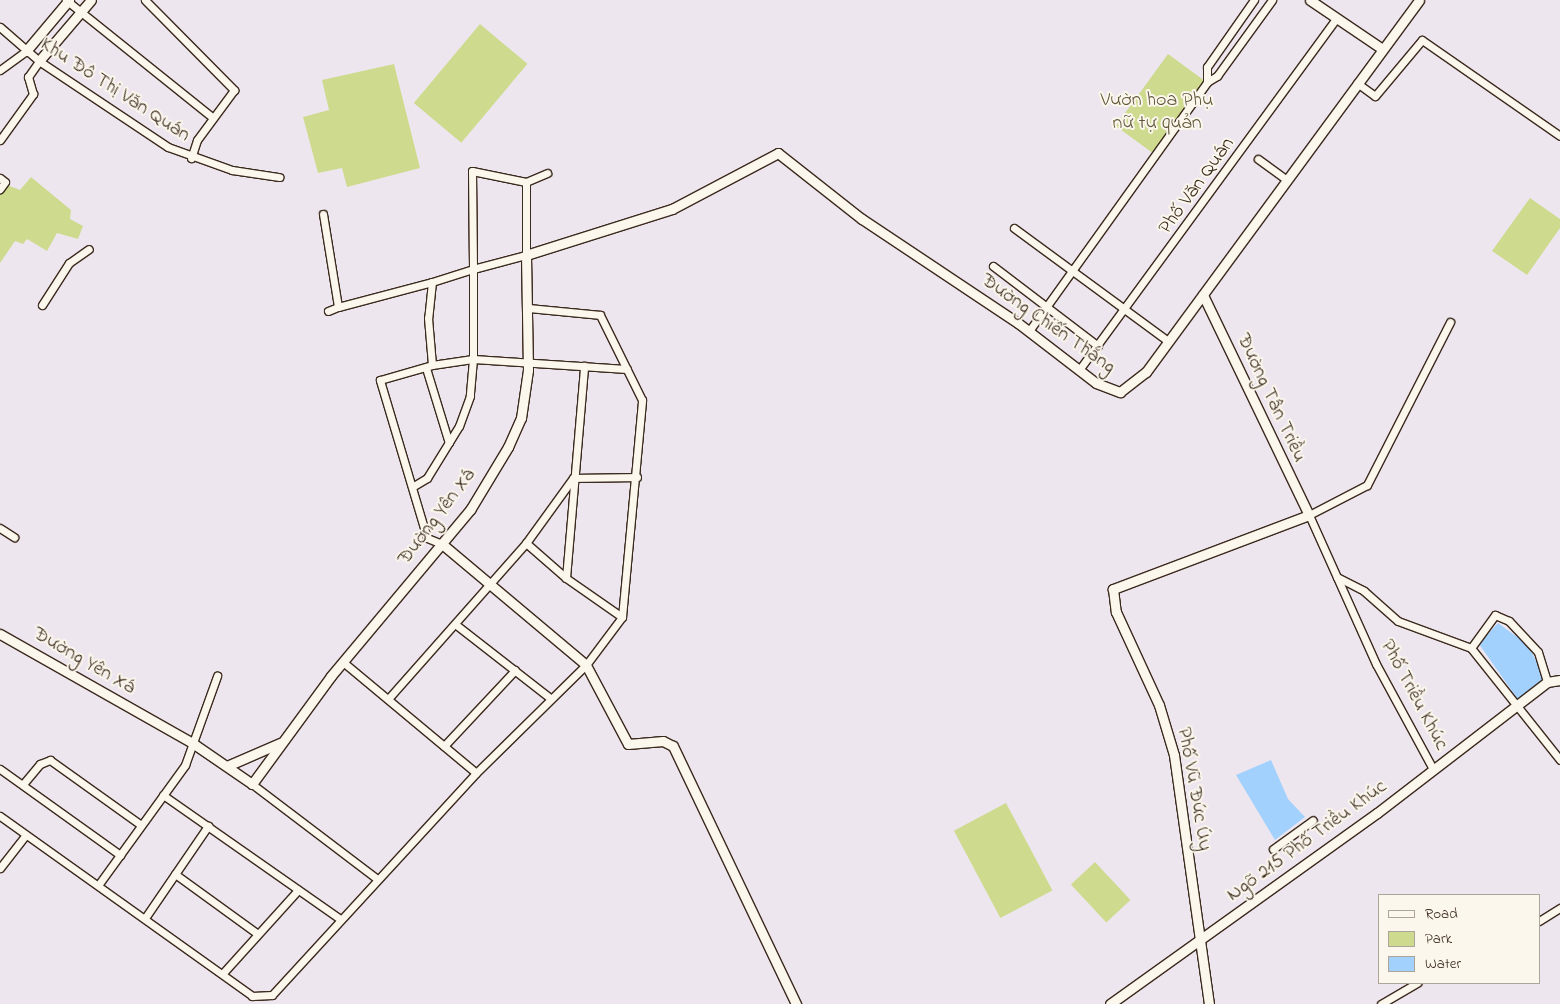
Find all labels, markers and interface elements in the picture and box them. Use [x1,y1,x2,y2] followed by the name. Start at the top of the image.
[36,33,194,147] street label: Khu Đô Thị Văn Quán
[1101,88,1213,135] park label: Vườn hoa Phụ nữ tự quản
[1154,133,1240,239] street label: Phố Văn Quán
[976,269,1120,379] street label: Đường Chiến Thắng
[1231,330,1311,466] street label: Đường Tân Triều
[393,464,481,570] street label: Đường Yên Xá
[28,622,140,700] street label: Đường Yên Xá
[1375,636,1453,754] street label: Phố Triều Khúc
[1171,725,1217,853] street label: Phố Vũ Đức Úy
[1222,775,1392,907] street label: Ngõ 215 Phố Triều Khúc
[1378,894,1540,984] legend
[1425,903,1458,925] text: Road
[1425,928,1452,950] text: Park
[1425,953,1461,975] text: Water

